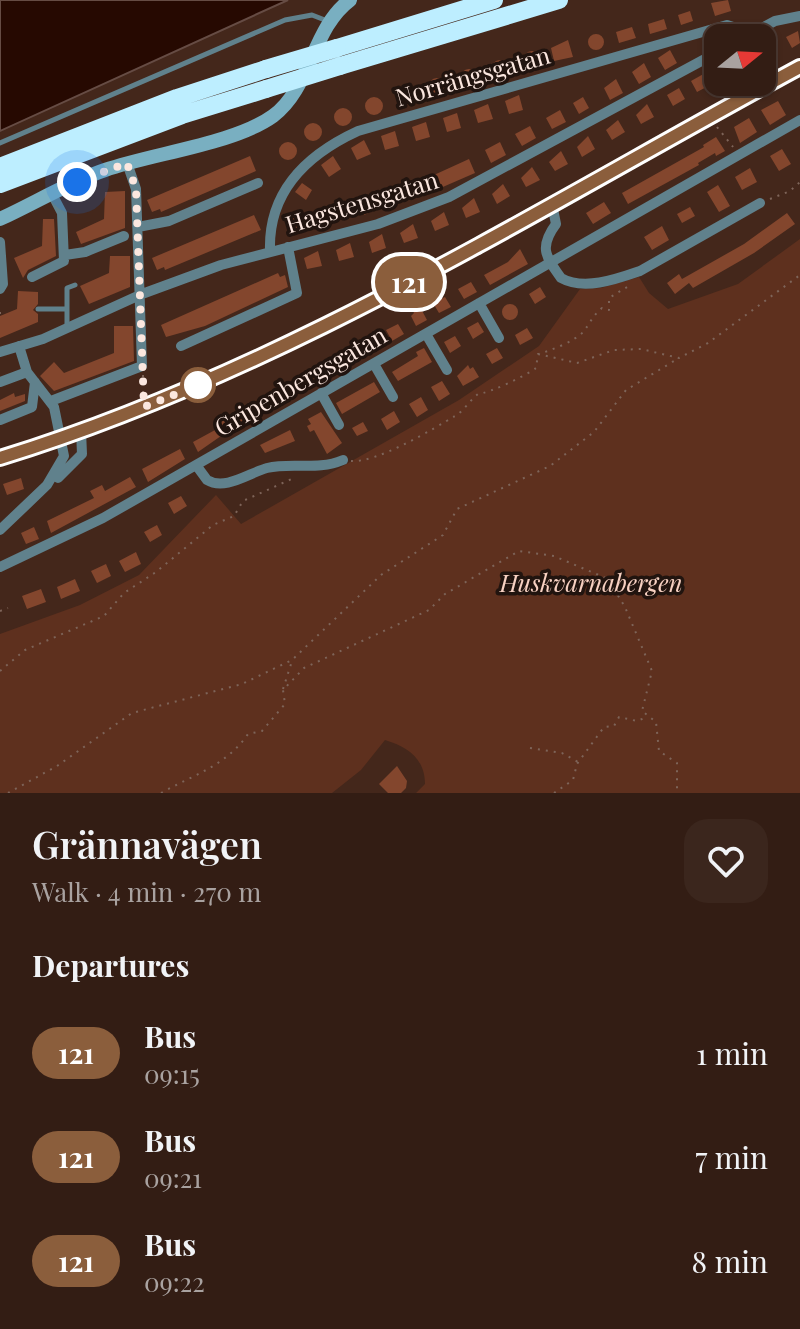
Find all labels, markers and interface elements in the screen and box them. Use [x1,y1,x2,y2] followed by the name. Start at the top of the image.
[704,24,776,96] north arrow
[704,24,776,96] map controls
[391,38,554,112] street label: Norrängsgatan
[57,162,97,202] your location
[281,163,442,240] street label: Hagstensgatan
[363,256,455,308] line badge: 121
[391,263,427,300] text: 121
[208,318,392,443] street label: Gripenbergsgatan
[181,368,215,402] unlabelled marker
[499,566,682,598] park label: Huskvarnabergen
[32,818,262,869] text: Grännavägen
[684,819,768,903] button: heart
[32,874,261,909] text: Walk · 4 min · 270 m
[32,945,189,985] text: Departures
[144,1016,196,1056] text: Bus
[696,1033,768,1073] text: 1 min
[58,1034,94,1071] text: 121
[144,1056,200,1091] text: 09:15
[144,1120,196,1160] text: Bus
[695,1137,768,1177] text: 7 min
[58,1138,94,1175] text: 121
[144,1160,202,1195] text: 09:21
[144,1224,196,1264] text: Bus
[692,1241,768,1281] text: 8 min
[58,1242,94,1279] text: 121
[144,1264,205,1299] text: 09:22

